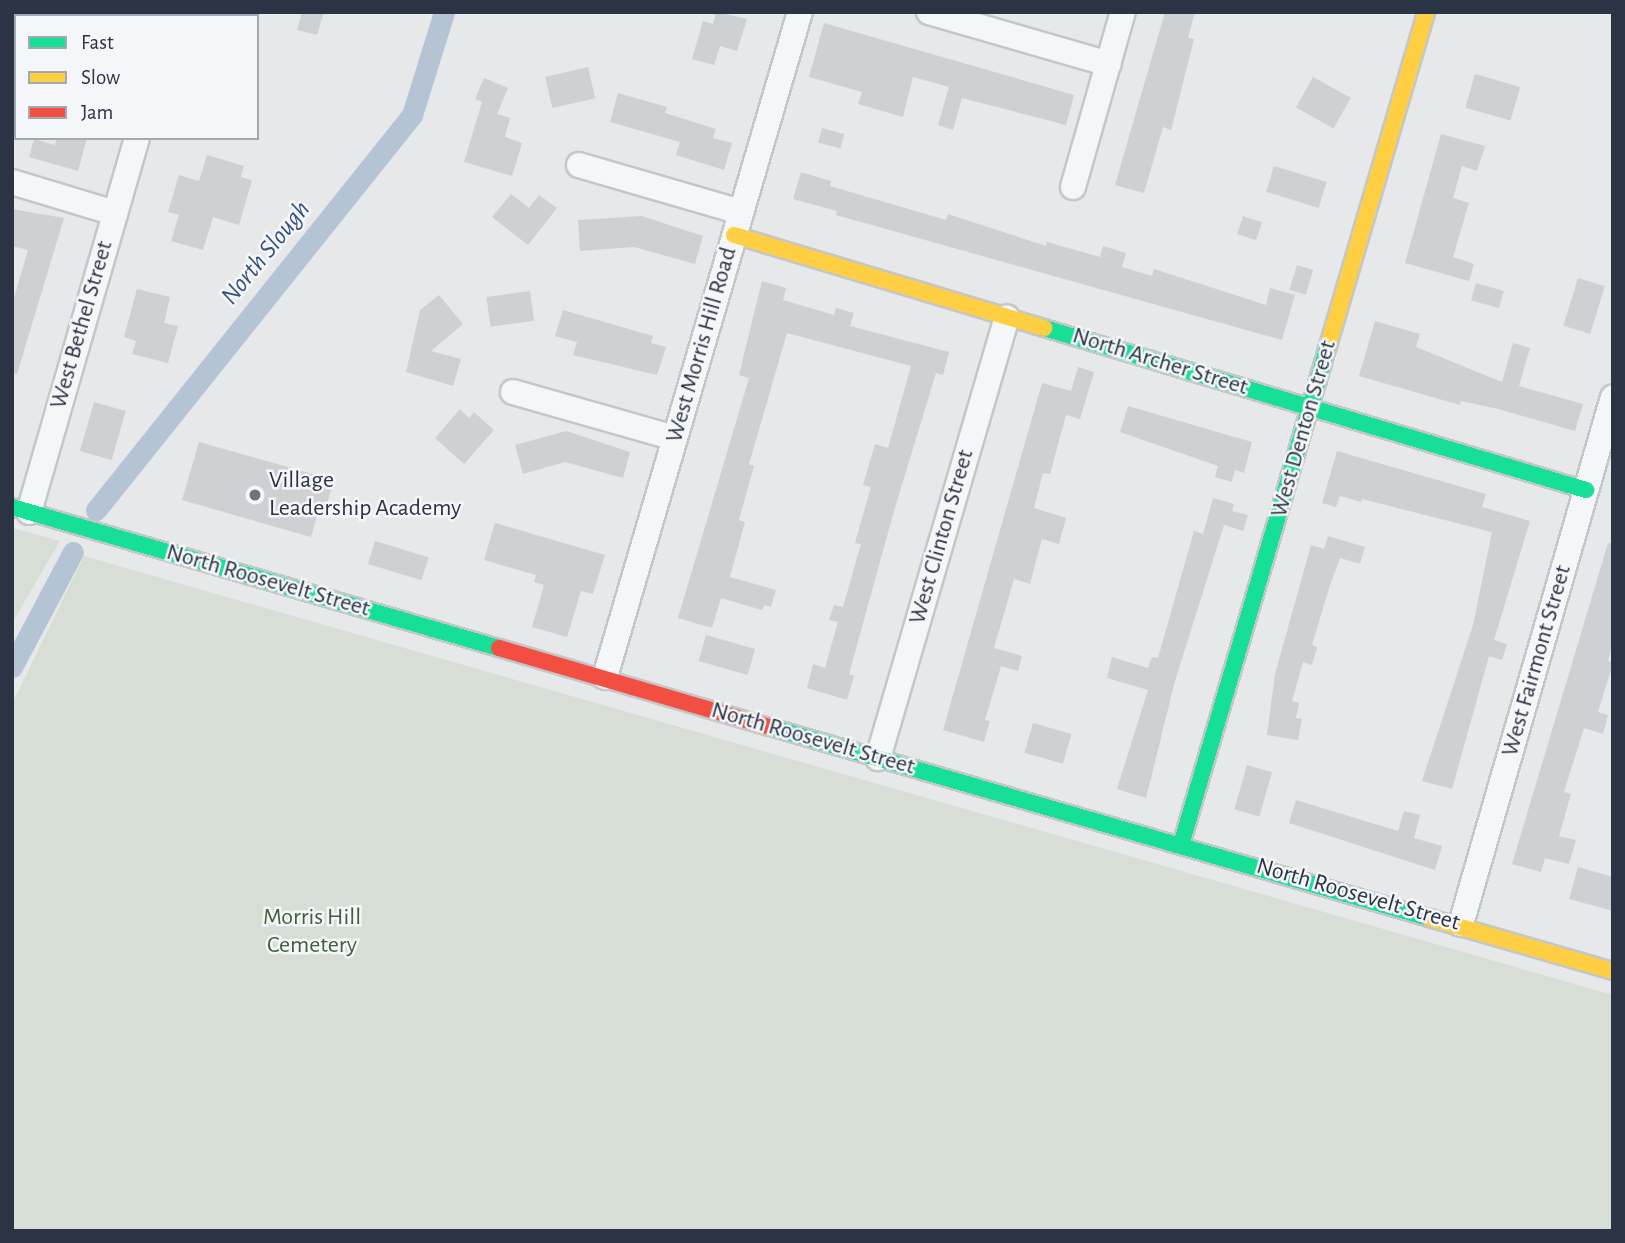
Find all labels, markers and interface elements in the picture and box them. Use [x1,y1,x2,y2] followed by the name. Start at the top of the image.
[14,14,259,140] legend
[81,32,114,53] text: Fast
[81,67,120,88] text: Slow
[81,102,113,123] text: Jam
[215,195,317,311] water label: North Slough
[44,238,120,412] street label: West Bethel Street
[660,244,744,446] street label: West Morris Hill Road
[1069,322,1251,402] street label: North Archer Street
[1265,337,1343,521] street label: West Denton Street
[903,446,981,628] street label: West Clinton Street
[269,467,461,523] place label: Village Leadership Academy
[247,487,263,503] marker: Village Leadership Academy
[163,538,373,624] street label: North Roosevelt Street
[1496,562,1578,760] street label: West Fairmont Street
[708,696,918,782] street label: North Roosevelt Street
[1253,852,1463,938] street label: North Roosevelt Street
[263,904,361,960] park label: Morris Hill Cemetery

